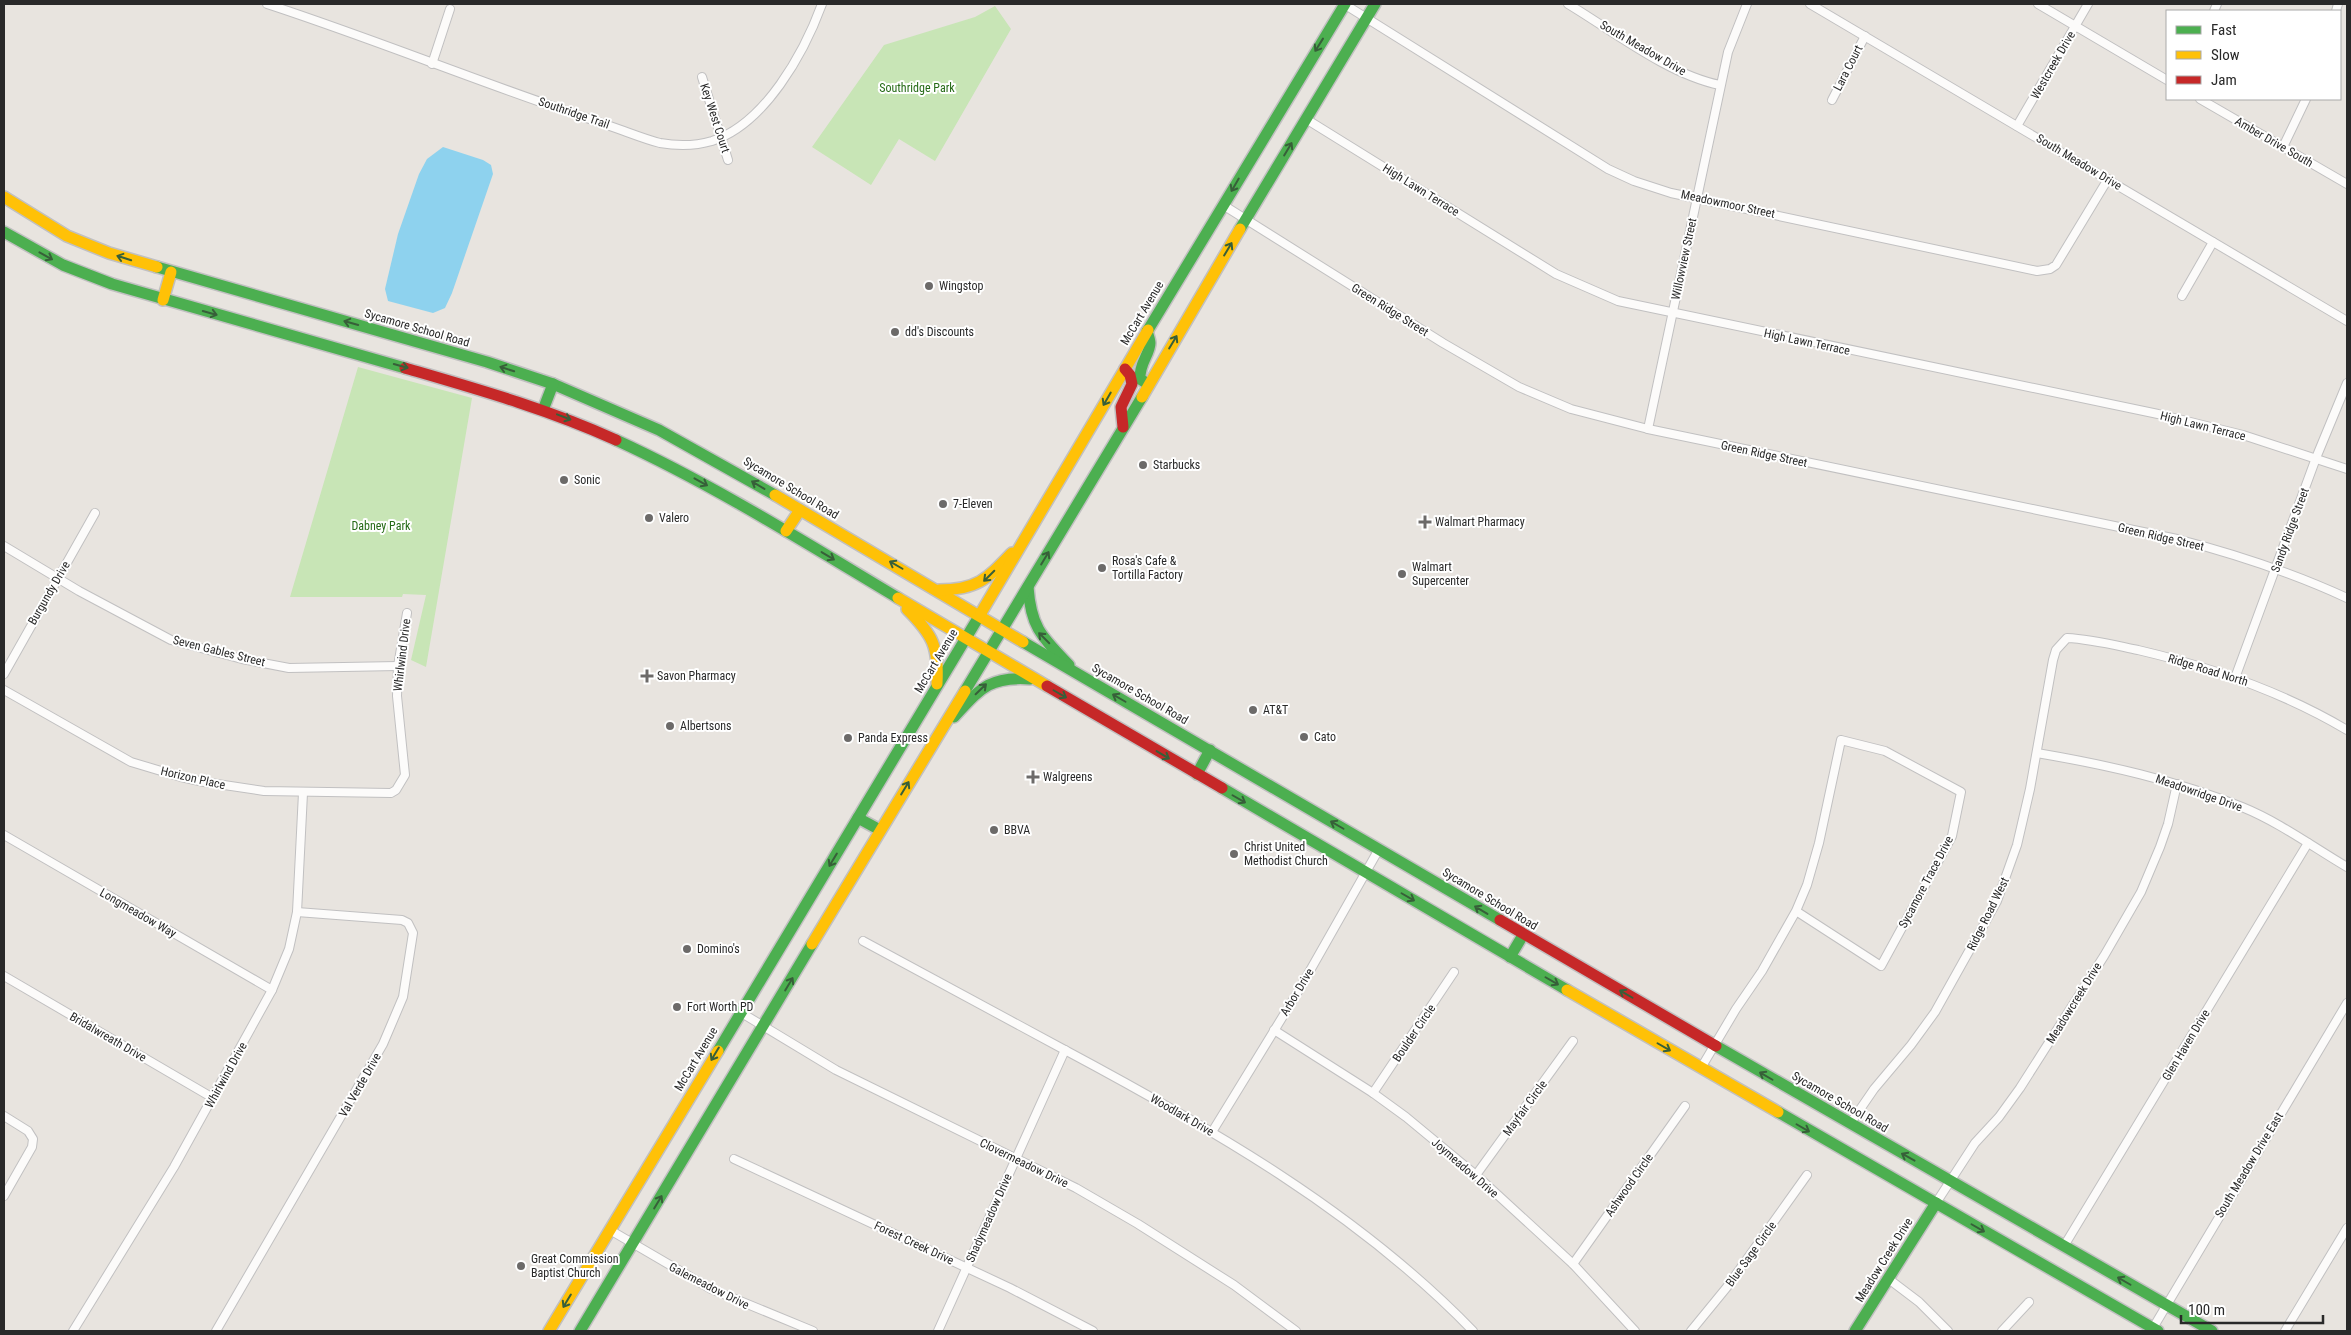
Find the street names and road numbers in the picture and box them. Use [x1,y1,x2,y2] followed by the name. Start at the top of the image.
[1597,18,1689,79] street label: South Meadow Drive
[2028,28,2078,101] street label: Westcreek Drive
[1831,42,1866,93] street label: Lara Court
[697,82,733,155] street label: Key West Court
[537,94,611,132] street label: Southridge Trail
[2232,114,2316,170] street label: Amber Drive South
[2034,131,2125,193] street label: South Meadow Drive
[1380,161,1462,219] street label: High Lawn Terrace
[1680,187,1777,221] street label: Meadowmoor Street
[1668,216,1700,301] street label: Willowview Street
[1117,278,1167,347] street label: McCart Avenue
[1349,281,1431,339] street label: Green Ridge Street
[363,306,471,350] street label: Sycamore School Road
[1763,326,1852,358] street label: High Lawn Terrace
[2159,409,2248,443] street label: High Lawn Terrace
[1720,438,1809,470] street label: Green Ridge Street
[741,454,841,522] street label: Sycamore School Road
[2268,485,2312,574] street label: Sandy Ridge Street
[2117,520,2206,554] street label: Green Ridge Street
[25,558,73,627] street label: Burgundy Drive
[391,617,413,692] street label: Whirlwind Drive
[911,626,961,695] street label: McCart Avenue
[171,633,267,669] street label: Seven Gables Street
[2166,651,2250,689] street label: Ridge Road North
[1089,661,1191,727] street label: Sycamore School Road
[159,764,227,792] street label: Horizon Place
[2154,772,2245,815] street label: Meadowridge Drive
[1896,833,1956,930] street label: Sycamore Trace Drive
[1440,865,1540,933] street label: Sycamore School Road
[1964,875,2012,953] street label: Ridge Road West
[97,885,179,941] street label: Longmeadow Way
[2044,960,2105,1046] street label: Meadowcreek Drive
[1277,965,1317,1018] street label: Arbor Drive
[1390,1001,1439,1064] street label: Boulder Circle
[2159,1007,2213,1083] street label: Glen Haven Drive
[67,1009,149,1065] street label: Bridalwreath Drive
[671,1024,721,1093] street label: McCart Avenue
[202,1039,250,1110] street label: Whirlwind Drive
[336,1050,384,1120] street label: Val Verde Drive
[1789,1069,1891,1135] street label: Sycamore School Road
[1500,1077,1550,1139] street label: Mayfair Circle
[1148,1091,1217,1139] street label: Woodlark Drive
[2212,1109,2286,1220] street label: South Meadow Drive East
[1429,1135,1501,1201] street label: Joymeadow Drive
[977,1136,1071,1191] street label: Clovermeadow Drive
[1602,1150,1656,1219] street label: Ashwood Circle
[963,1171,1015,1265] street label: Shadymeadow Drive
[1852,1215,1916,1305] street label: Meadow Creek Drive
[872,1218,956,1268] street label: Forest Creek Drive
[1723,1219,1779,1289] street label: Blue Sage Circle
[667,1260,752,1312] street label: Galemeadow Drive

